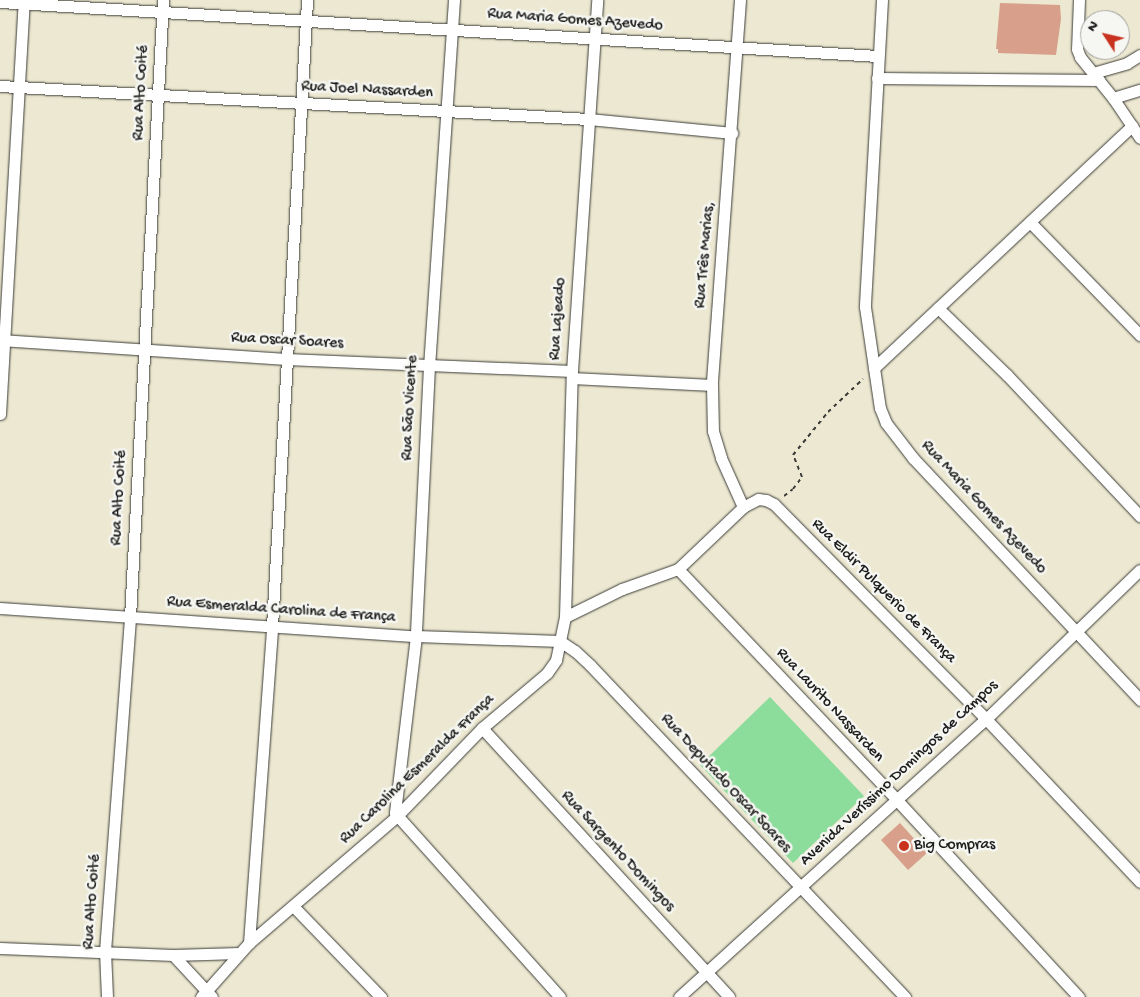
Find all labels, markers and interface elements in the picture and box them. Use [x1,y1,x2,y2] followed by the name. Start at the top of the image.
[487,5,663,37] street label: Rua Maria Gomes Azevedo
[1080,10,1130,60] north arrow
[1084,18,1103,35] text: N
[130,45,154,141] street label: Rua Alto Coité
[301,78,433,104] street label: Rua Joel Nassarden
[692,201,720,309] street label: Rua Três Marias,
[547,277,571,361] street label: Rua Lajeado
[230,329,344,355] street label: Rua Oscar Soares
[399,355,423,461] street label: Rua São Vicente
[916,437,1050,579] street label: Rua Maria Gomes Azevedo
[108,450,132,546] street label: Rua Alto Coité
[807,516,959,668] street label: Rua Eldir Pulquerio de França
[166,593,396,629] street label: Rua Esmeralda Carolina de França
[771,645,887,767] street label: Rua Laurito Nassarden
[797,677,1003,871] street label: Avenida Veríssimo Domingos de Campos
[337,691,499,849] street label: Rua Carolina Esmeralda França
[655,710,795,858] street label: Rua Deputado Oscar Soares
[556,787,678,917] street label: Rua Sargento Domingos
[914,836,995,856] place label: Big Compras
[898,840,910,852] marker: Big Compras
[80,854,106,950] street label: Rua Alto Coité

